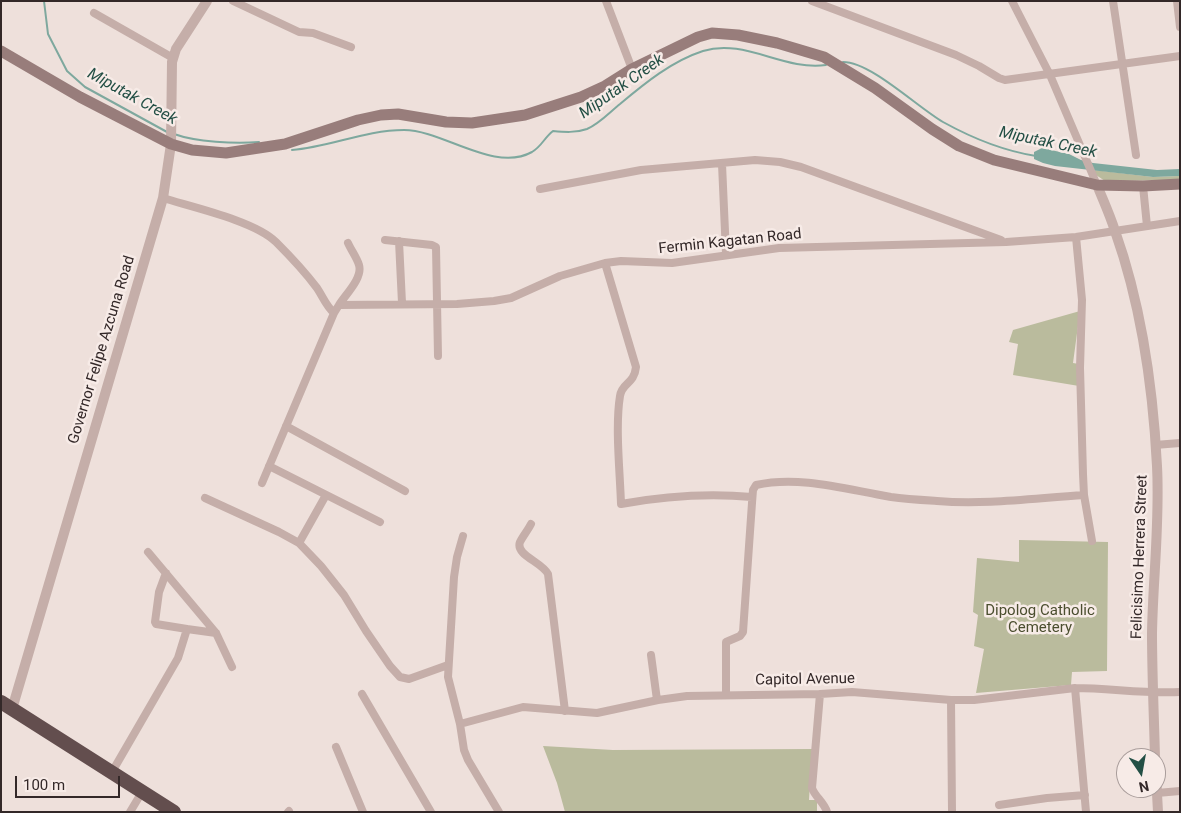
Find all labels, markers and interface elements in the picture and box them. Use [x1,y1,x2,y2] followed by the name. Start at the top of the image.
[576,51,668,123] water label: Miputak Creek
[84,64,180,130] water label: Miputak Creek
[997,123,1099,163] water label: Miputak Creek
[658,226,802,258] street label: Fermin Kagatan Road
[65,254,139,446] street label: Governor Felipe Azcuna Road
[1128,474,1152,640] street label: Felicisimo Herrera Street
[985,602,1095,637] park label: Dipolog Catholic Cemetery
[755,670,855,690] street label: Capitol Avenue
[1116,748,1166,798] north arrow
[18,766,122,798] scale bar
[23,776,65,794] text: 100 m
[1137,778,1150,796] text: N

